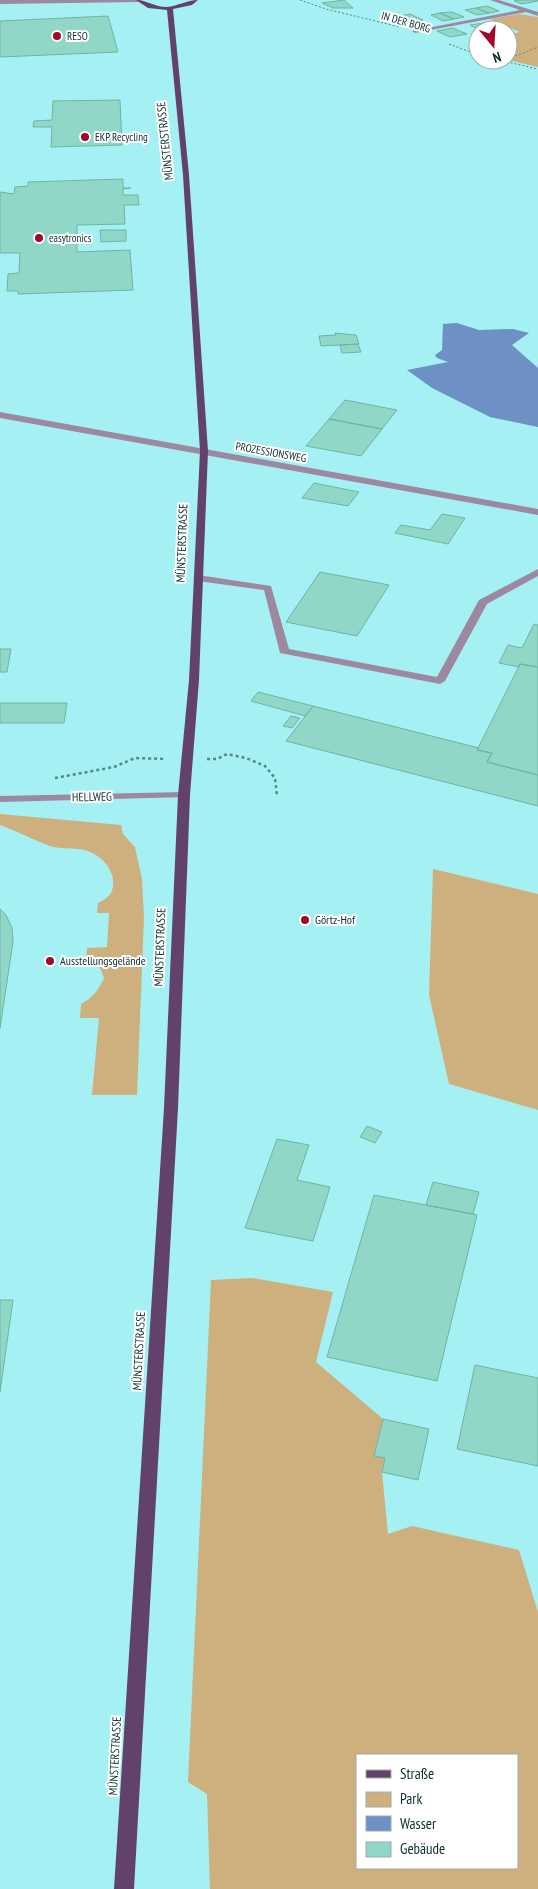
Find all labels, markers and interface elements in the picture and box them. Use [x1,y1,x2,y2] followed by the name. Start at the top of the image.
[380,8,432,36] street label: IN DER BORG
[468,20,518,70] north arrow
[67,29,88,43] place label: RESO
[51,30,63,42] marker: RESO
[491,48,503,67] text: N
[153,101,176,181] street label: MÜNSTERSTRASSE
[95,130,148,144] place label: EKP Recycling
[79,131,91,143] marker: EKP Recycling
[49,231,92,245] place label: easytronics
[33,232,45,244] marker: easytronics
[235,439,307,465] street label: PROZESSIONSWEG
[173,503,190,583] street label: MÜNSTERSTRASSE
[72,789,112,804] street label: HELLWEG
[151,907,168,987] street label: MÜNSTERSTRASSE
[315,912,356,927] place label: Görtz-Hof
[299,914,311,926] marker: Görtz-Hof
[60,953,146,968] place label: Ausstellungsgelände
[44,955,56,967] marker: Ausstellungsgelände
[129,1311,148,1391] street label: MÜNSTERSTRASSE
[105,1716,124,1796] street label: MÜNSTERSTRASSE
[356,1754,518,1869] legend
[400,1764,434,1783] text: Straße
[400,1789,422,1808] text: Park
[400,1814,437,1833] text: Wasser
[400,1839,445,1858] text: Gebäude

